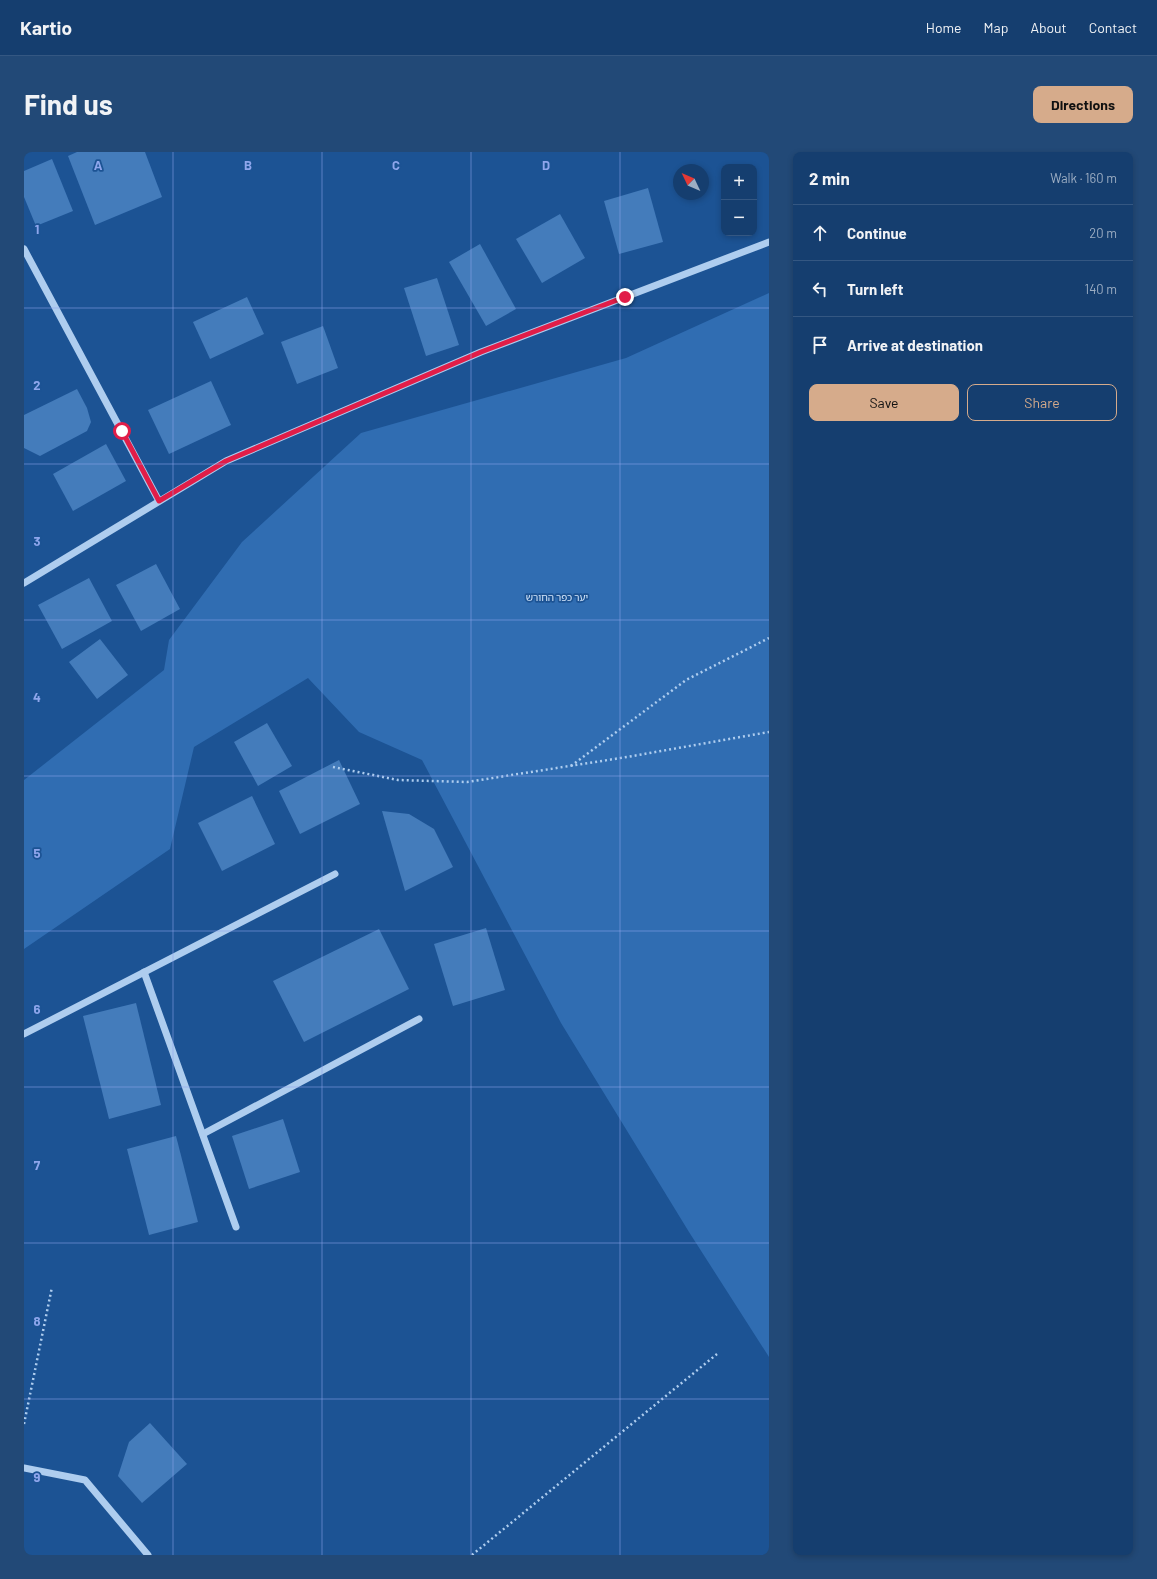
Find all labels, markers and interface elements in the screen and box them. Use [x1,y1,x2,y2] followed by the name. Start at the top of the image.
[20,16,72,39] text: Kartio
[926,19,962,36] text: Home
[984,19,1008,36] text: Map
[1030,19,1067,36] text: About
[1089,19,1137,36] text: Contact
[1033,86,1133,123] button: Directions
[24,87,113,121] text: Find us
[94,157,103,173] text: A
[244,157,252,173] text: B
[392,157,400,173] text: C
[542,157,550,173] text: D
[673,164,709,200] north arrow
[721,164,757,236] map controls
[721,164,757,200] button: +
[809,168,850,188] text: 2 min
[1050,170,1117,186] text: Walk · 160 m
[721,200,757,236] button: −
[35,221,39,237] text: 1
[809,222,831,244] icon: ahead
[847,224,907,242] text: Continue
[1089,225,1117,241] text: 20 m
[809,278,831,300] icon: left
[847,280,903,298] text: Turn left
[1085,281,1117,297] text: 140 m
[616,288,634,306] route end
[809,334,831,356] icon: arrive
[847,336,983,354] text: Arrive at destination
[33,377,41,393] text: 2
[809,384,959,421] button: Save
[967,384,1117,421] button: Share
[113,422,131,440] route start
[33,533,41,549] text: 3
[526,591,588,603] park label: יער כפר החורש
[33,689,41,705] text: 4
[33,845,41,861] text: 5
[34,1001,41,1017] text: 6
[34,1157,41,1173] text: 7
[33,1313,41,1329] text: 8
[34,1469,41,1485] text: 9

